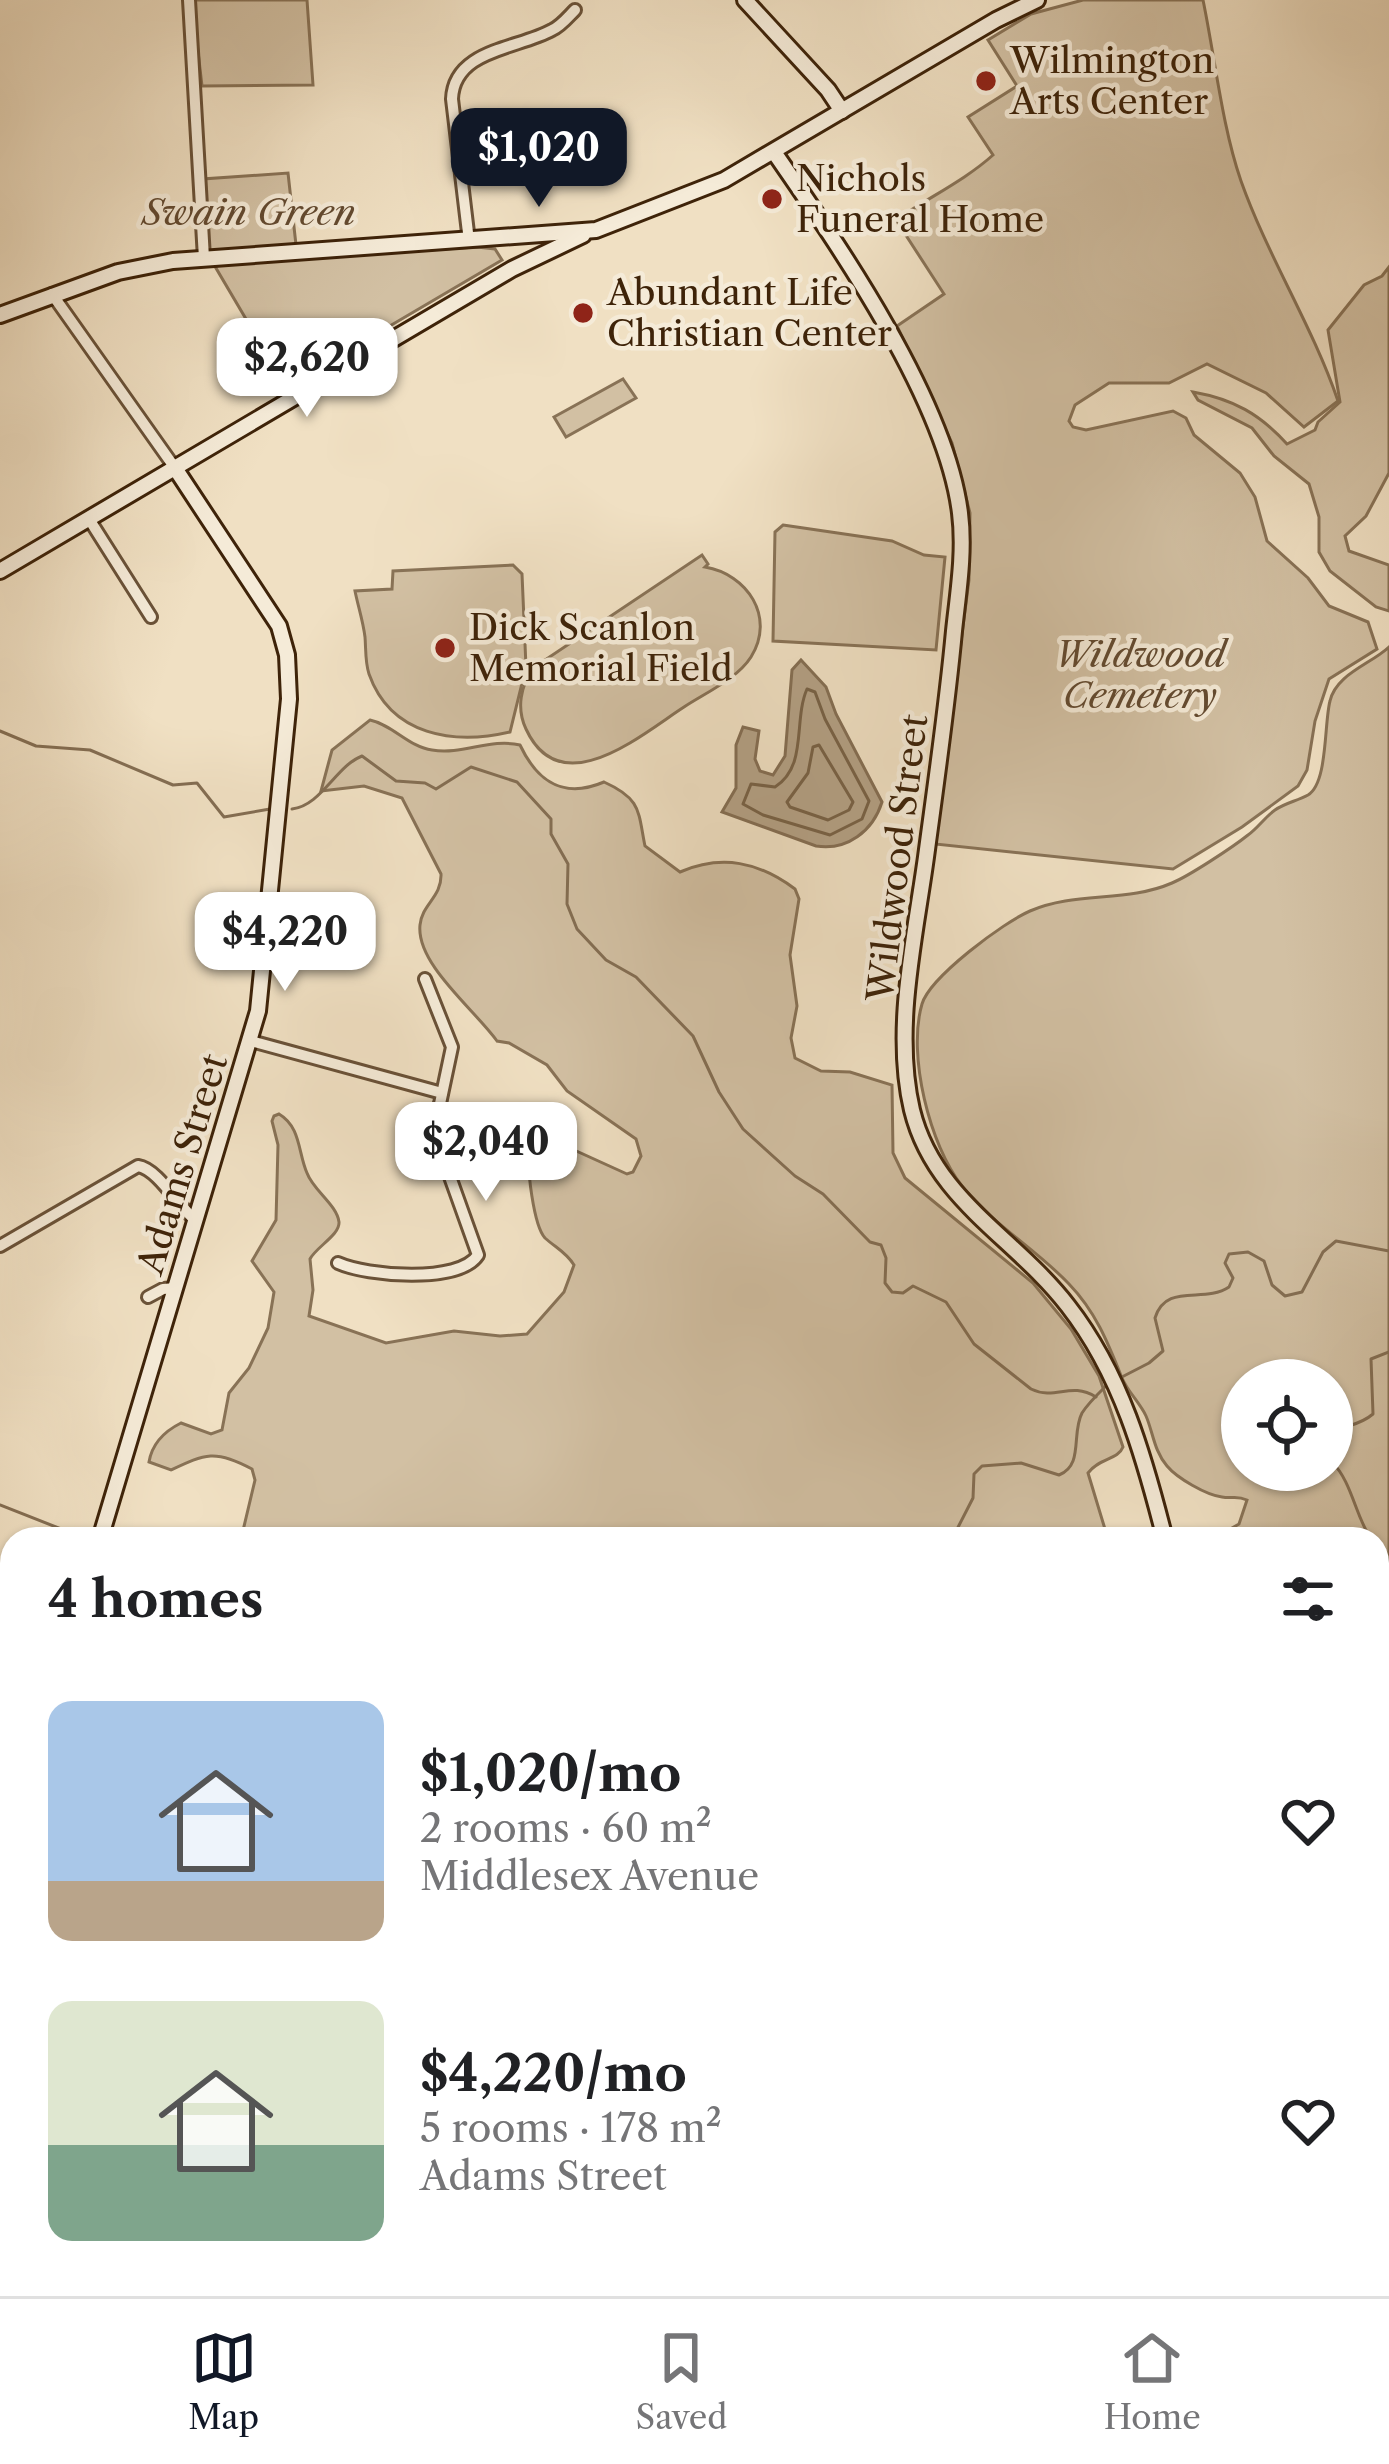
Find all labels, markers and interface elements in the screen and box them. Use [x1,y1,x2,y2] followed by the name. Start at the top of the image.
[1009,38,1214,123] place label: Wilmington Arts Center
[973,68,999,94] marker: Wilmington Arts Center
[441,108,637,210] pin: $1,020
[478,123,600,171] text: $1,020
[796,156,1044,241] place label: Nichols Funeral Home
[759,186,785,212] marker: Nichols Funeral Home
[140,190,356,234] park label: Swain Green
[606,270,892,355] place label: Abundant Life Christian Center
[570,300,596,326] marker: Abundant Life Christian Center
[209,318,405,420] pin: $2,620
[244,333,370,381] text: $2,620
[469,605,733,690] place label: Dick Scanlon Memorial Field
[1054,632,1229,717] park label: Wildwood Cemetery
[432,635,458,661] marker: Dick Scanlon Memorial Field
[857,712,936,1005] street label: Wildwood Street
[187,892,383,994] pin: $4,220
[222,907,348,955] text: $4,220
[127,1048,236,1280] street label: Adams Street
[388,1102,584,1204] pin: $2,040
[422,1117,550,1165] text: $2,040
[1221,1359,1353,1491] map controls
[1221,1359,1353,1491] button: locate
[1275,1566,1341,1632] icon: filters
[48,1568,263,1630] text: 4 homes
[420,1742,681,1804] text: $1,020/mo
[144,1749,288,1893] icon: home
[1275,1788,1341,1854] icon: heart
[420,1804,712,1852] text: 2 rooms · 60 m²
[420,1852,759,1900] text: Middlesex Avenue
[420,2042,687,2104] text: $4,220/mo
[144,2049,288,2193] icon: home
[1275,2088,1341,2154] icon: heart
[420,2104,722,2152] text: 5 rooms · 178 m²
[420,2152,667,2200] text: Adams Street
[188,2325,259,2438] tab: Map
[636,2325,727,2438] tab: Saved
[1104,2325,1201,2438] tab: Home

